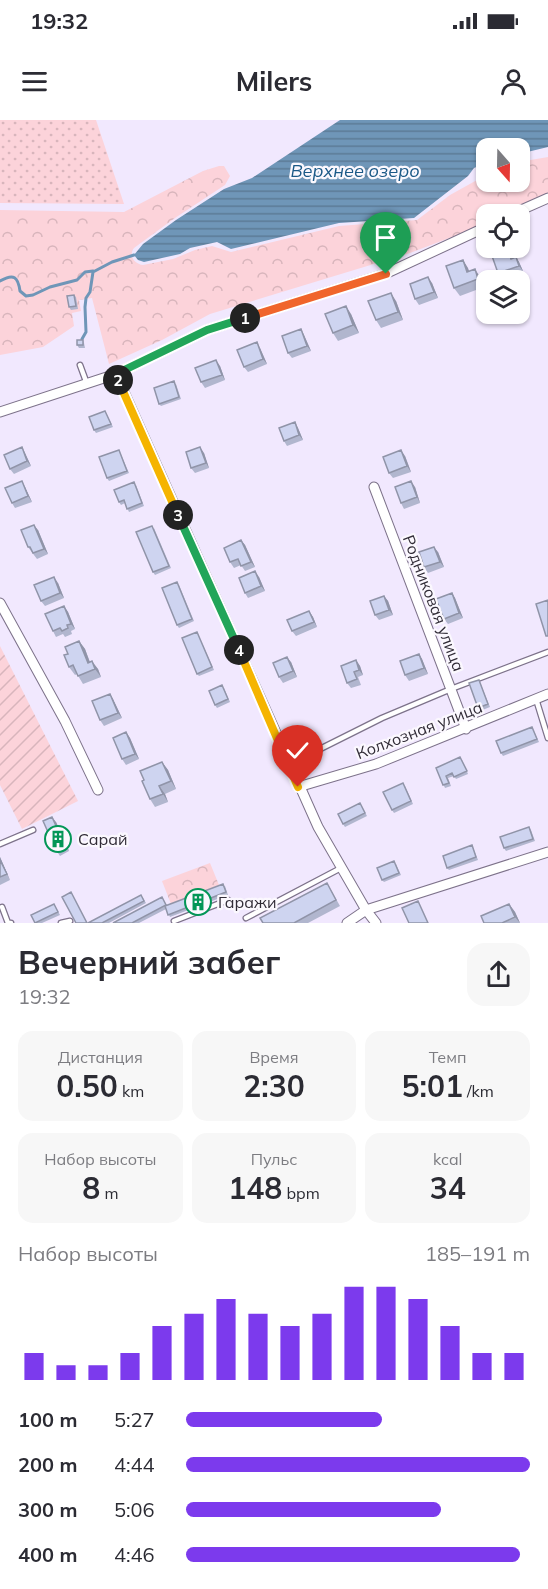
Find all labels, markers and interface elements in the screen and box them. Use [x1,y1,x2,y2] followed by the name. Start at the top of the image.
[30,7,88,35] text: 19:32
[236,64,312,98] text: Milers
[18,65,51,98] icon: menu
[497,65,530,98] icon: person
[476,138,530,192] north arrow
[476,138,530,324] map controls
[290,159,420,182] water label: Верхнее озеро
[476,204,530,258] button: locate
[360,212,411,274] pin
[369,221,402,254] icon: arrive
[476,270,530,324] button: layers
[230,303,260,333] pin: 1
[240,308,250,328] text: 1
[103,365,133,395] pin: 2
[113,370,123,390] text: 2
[163,500,193,530] pin: 3
[173,505,183,525] text: 3
[399,532,469,674] street label: Родниковая улица
[224,635,254,665] pin: 4
[234,640,244,660] text: 4
[353,697,485,763] street label: Колхозная улица
[272,725,323,787] pin
[281,734,314,767] icon: check
[43,824,73,854] building icon: Сарай
[78,829,128,849] place label: Сарай
[183,887,213,917] building icon: Гаражи
[218,892,276,912] place label: Гаражи
[18,941,280,982] text: Вечерний забег
[467,943,530,1006] button: share
[18,984,71,1009] text: 19:32
[58,1047,143,1067] text: Дистанция
[249,1047,299,1067] text: Время
[429,1047,466,1067] text: Темп
[56,1067,118,1105] text: 0.50
[243,1067,305,1105] text: 2:30
[401,1067,463,1105] text: 5:01
[118,1081,144,1101] text: km
[463,1081,494,1101] text: /km
[44,1149,156,1169] text: Набор высоты
[251,1149,297,1169] text: Пульс
[433,1149,462,1169] text: kcal
[82,1169,100,1207] text: 8
[228,1169,282,1207] text: 148
[430,1169,466,1207] text: 34
[100,1183,118,1203] text: m
[282,1183,320,1203] text: bpm
[18,1241,158,1266] text: Набор высоты
[425,1241,530,1266] text: 185–191 m
[18,1407,77,1432] text: 100 m
[114,1407,155,1432] text: 5:27
[18,1452,77,1477] text: 200 m
[114,1452,155,1477] text: 4:44
[18,1497,77,1522] text: 300 m
[114,1497,155,1522] text: 5:06
[18,1542,77,1567] text: 400 m
[114,1542,155,1567] text: 4:46

